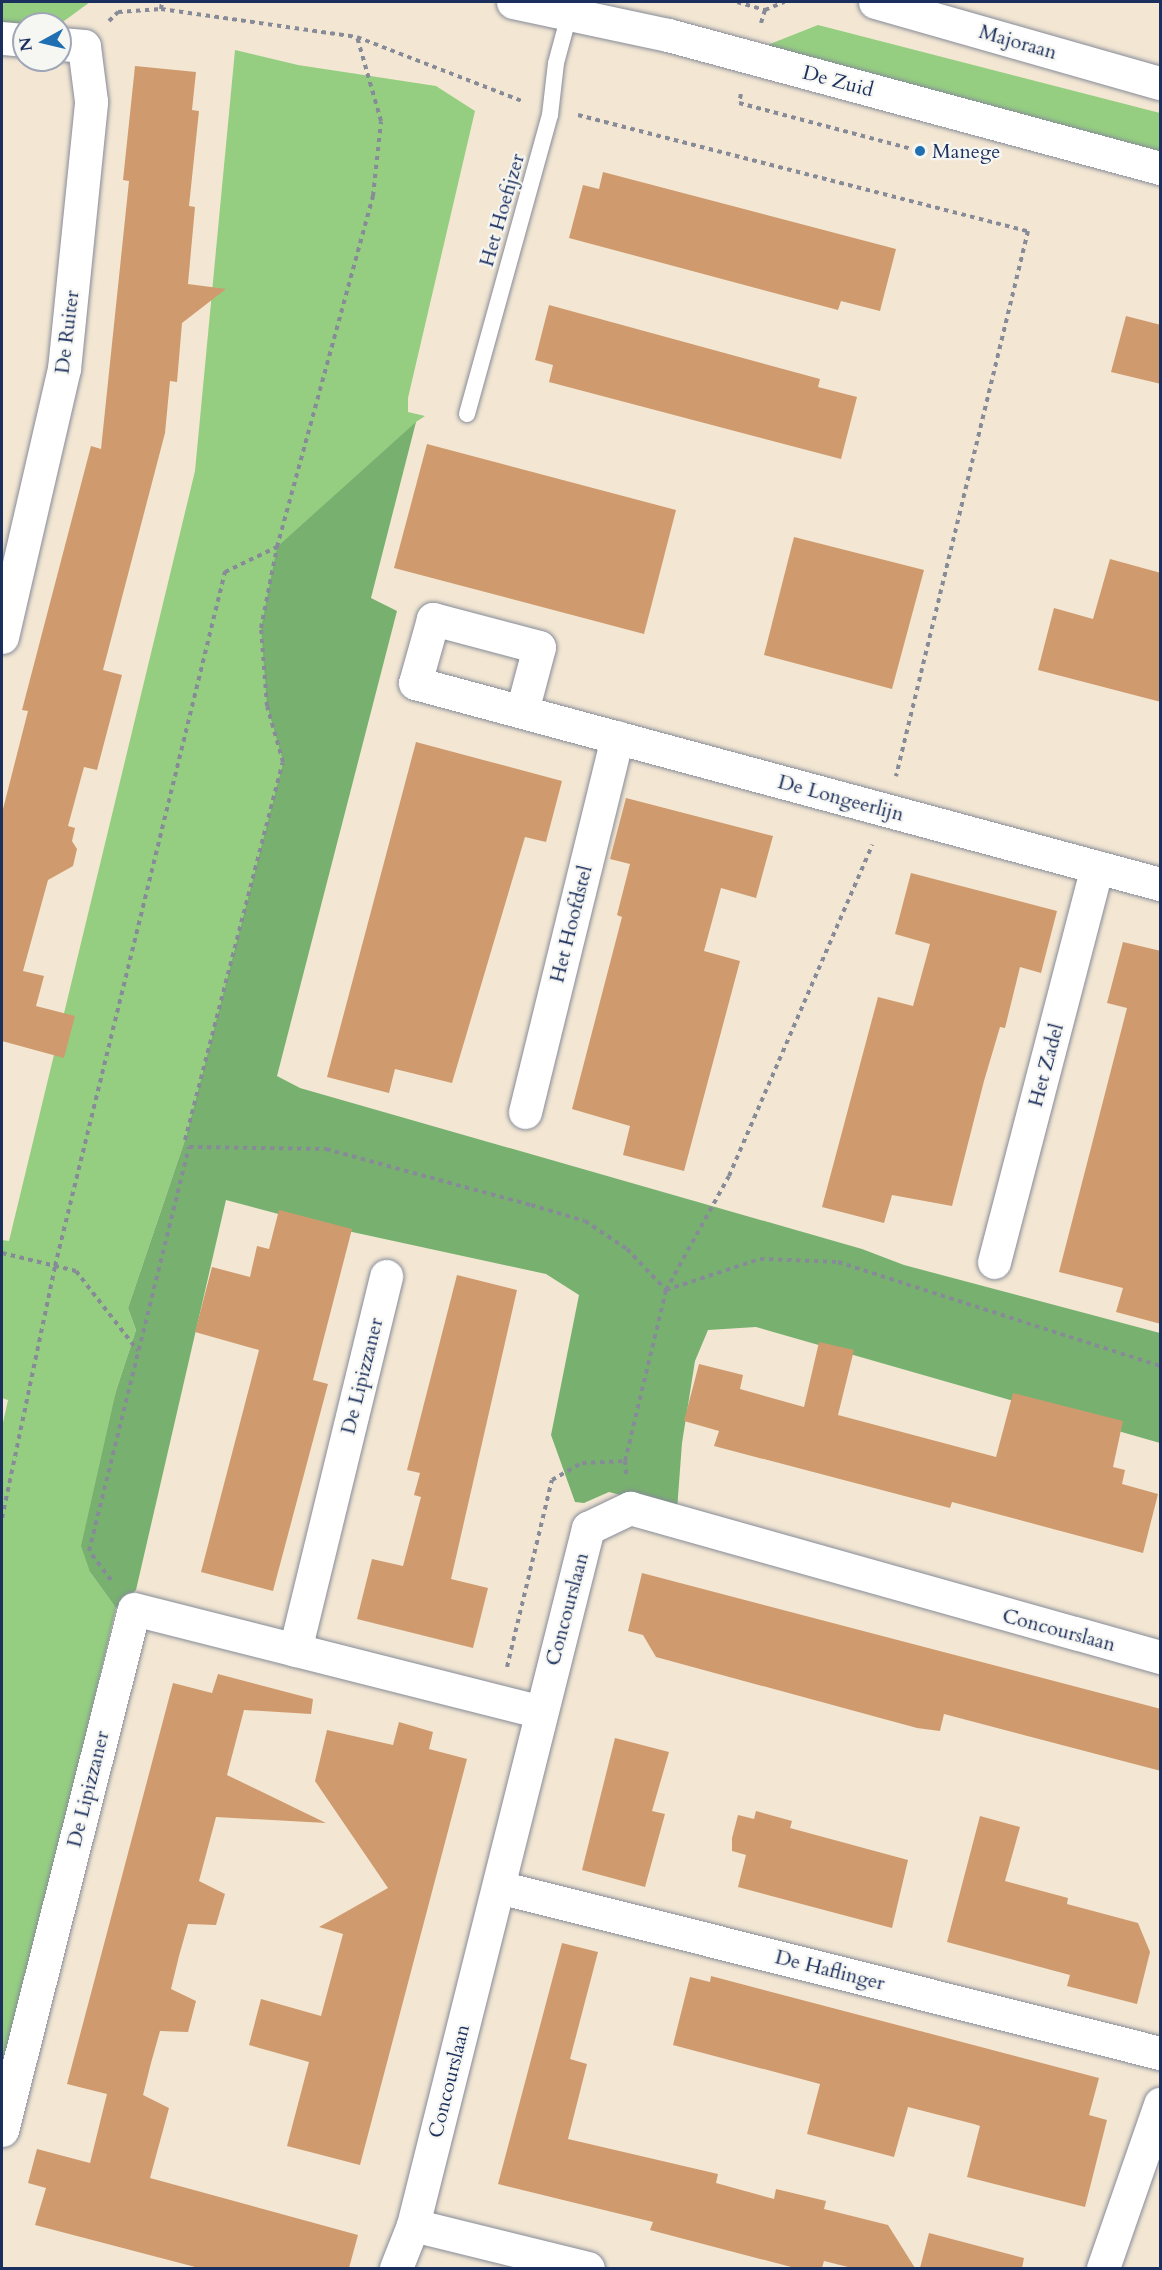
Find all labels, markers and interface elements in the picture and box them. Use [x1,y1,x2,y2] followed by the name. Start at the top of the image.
[12,12,72,72] north arrow
[976,19,1060,65] street label: Majoraan
[14,36,38,53] text: N
[800,60,876,102] street label: De Zuid
[932,139,1000,163] place label: Manege
[913,144,927,158] marker: Manege
[474,151,530,269] street label: Het Hoefijzer
[50,289,84,375] street label: De Ruiter
[775,770,907,826] street label: De Longeerlijn
[545,863,597,985] street label: Het Hoofdstel
[1023,1021,1069,1109] street label: Het Zadel
[336,1315,388,1437] street label: De Lipizzaner
[540,1550,594,1668] street label: Concourslaan
[1000,1603,1118,1657] street label: Concourslaan
[62,1728,114,1850] street label: De Lipizzaner
[773,1945,887,1995] street label: De Haflinger
[423,2022,475,2140] street label: Concourslaan

